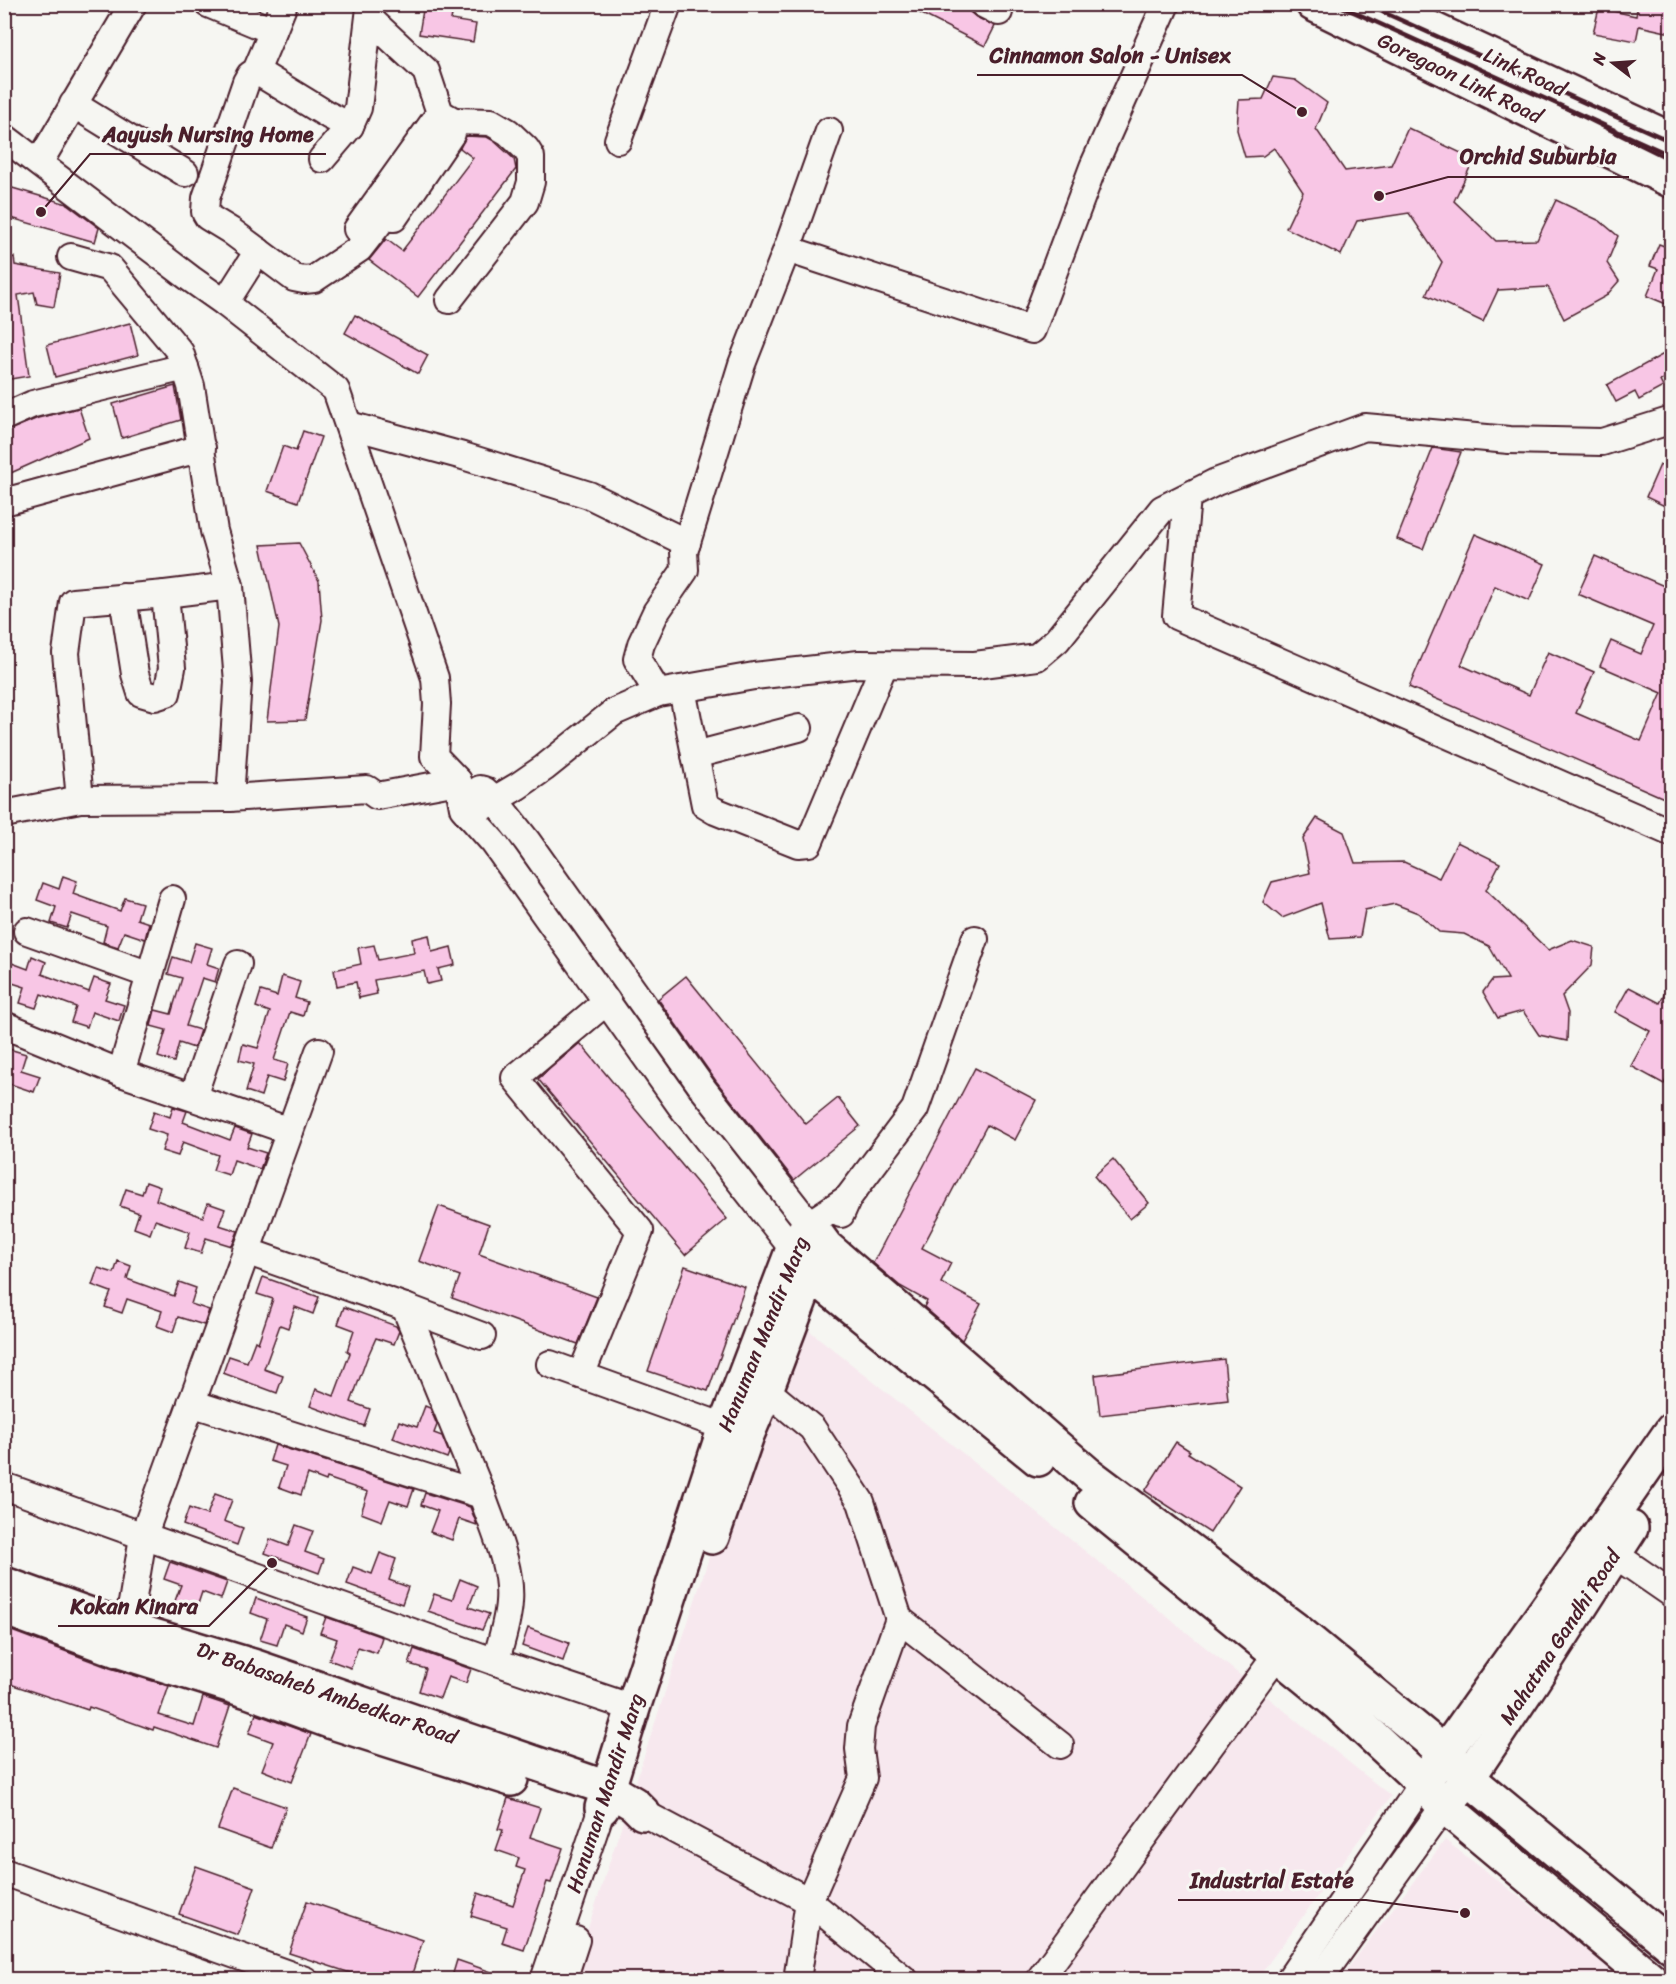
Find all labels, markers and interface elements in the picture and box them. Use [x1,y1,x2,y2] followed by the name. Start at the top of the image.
[1371,21,1551,135] street label: Goregaon Link Road
[1583,33,1643,93] north arrow
[977,35,1242,75] callout: Cinnamon Salon - Unisex
[989,36,1231,75] text: Cinnamon Salon - Unisex
[1477,36,1575,109] street label: Link Road
[1583,48,1615,69] text: N
[90,114,326,154] callout: Aayush Nursing Home
[101,115,314,154] text: Aayush Nursing Home
[1448,137,1629,177] callout: Orchid Suburbia
[1460,137,1617,176] text: Orchid Suburbia
[706,1230,820,1438] street label: Hanuman Mandir Marg
[1489,1540,1632,1733] street label: Mahatma Gandhi Road
[58,1586,209,1626] callout: Kokan Kinara
[69,1587,199,1626] text: Kokan Kinara
[191,1630,465,1756] street label: Dr Babasaheb Ambedkar Road
[555,1688,655,1898] street label: Hanuman Mandir Marg
[1178,1860,1366,1900] callout: Industrial Estate
[1189,1861,1355,1900] text: Industrial Estate

